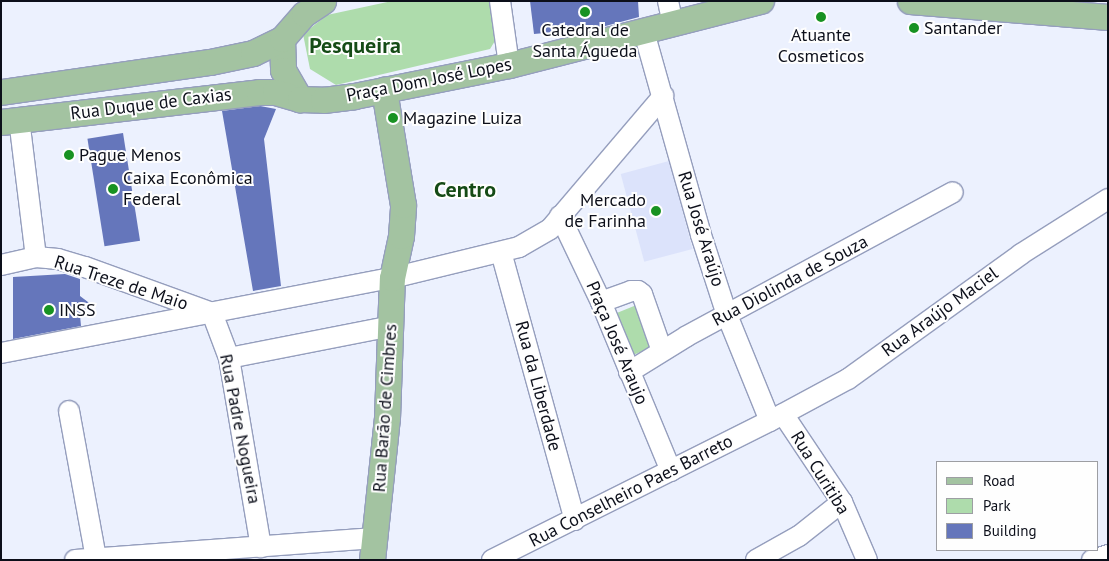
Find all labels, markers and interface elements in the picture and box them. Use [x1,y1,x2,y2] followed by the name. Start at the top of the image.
[579,6,591,18] marker: Catedral de Santa Águeda
[815,11,827,23] marker: Atuante Cosmeticos
[924,17,1002,39] place label: Santander
[532,20,638,62] place label: Catedral de Santa Águeda
[908,22,920,34] marker: Santander
[778,25,864,68] place label: Atuante Cosmeticos
[309,33,401,59] district label: Pesqueira
[345,53,513,107] street label: Praça Dom José Lopes
[69,83,233,125] street label: Rua Duque de Caxias
[403,107,522,129] place label: Magazine Luiza
[387,112,399,124] marker: Magazine Luiza
[79,144,181,166] place label: Pague Menos
[63,149,75,161] marker: Pague Menos
[123,168,253,210] place label: Caixa Econômica Federal
[673,168,729,290] street label: Rua José Araújo
[434,177,496,203] district label: Centro
[107,183,119,195] marker: Caixa Econômica Federal
[565,190,646,232] place label: Mercado de Farinha
[650,205,662,217] marker: Mercado de Farinha
[709,231,871,331] street label: Rua Diolinda de Souza
[51,251,191,315] street label: Rua Treze de Maio
[877,262,1003,362] street label: Rua Araújo Maciel
[581,278,653,408] street label: Praça José Araujo
[59,299,95,321] place label: INSS
[43,304,55,316] marker: INSS
[510,319,566,453] street label: Rua da Liberdade
[368,323,402,493] street label: Rua Barão de Cimbres
[215,352,265,506] street label: Rua Padre Nogueira
[786,427,854,519] street label: Rua Curitiba
[526,430,736,552] street label: Rua Conselheiro Paes Barreto
[936,461,1099,551] legend
[983,471,1015,490] text: Road
[983,496,1011,515] text: Park
[983,521,1037,540] text: Building

